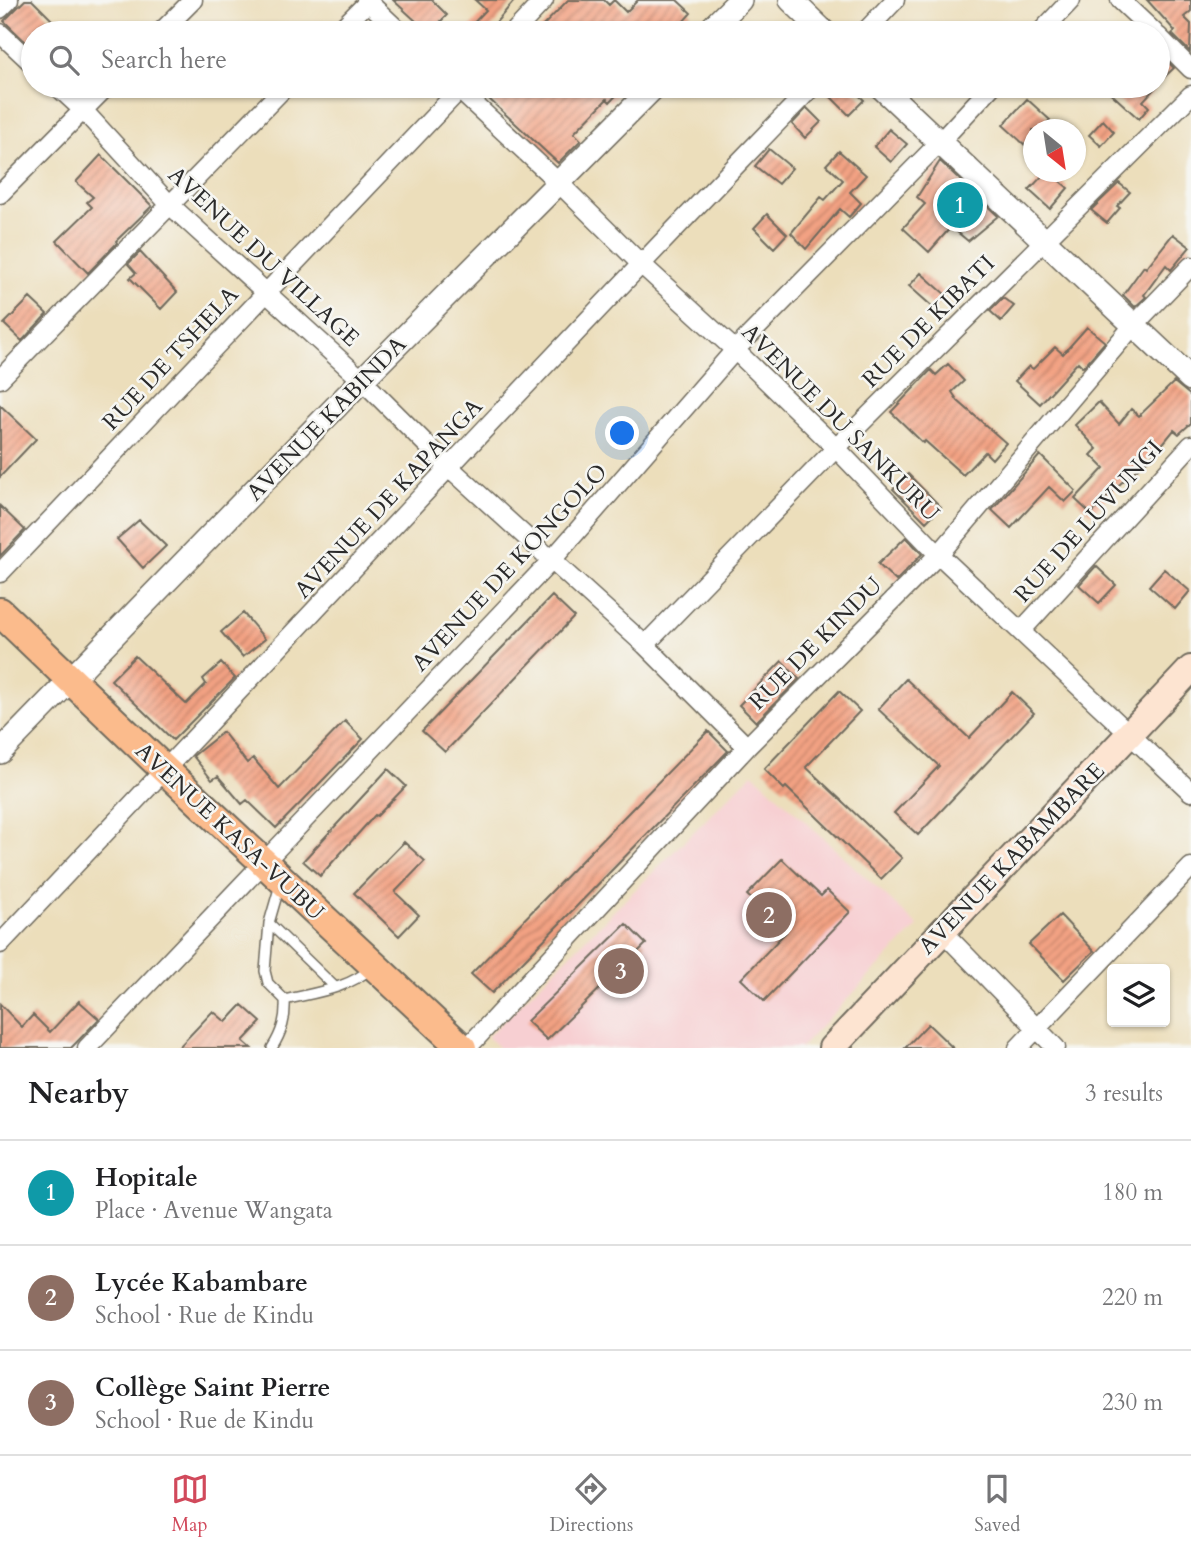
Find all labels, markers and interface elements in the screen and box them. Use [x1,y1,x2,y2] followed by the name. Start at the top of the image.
[21,21,1170,98] search box
[45,41,83,79] icon: search
[101,42,227,77] text: Search here
[1023,119,1086,182] north arrow
[161,159,366,353] street label: AVENUE DU VILLAGE
[937,179,983,231] pin: 1
[855,248,1001,394] street label: RUE DE KIBATI
[96,279,246,437] street label: RUE DE TSHELA
[735,317,947,528] street label: AVENUE DU SANKURU
[240,329,414,507] street label: AVENUE KABINDA
[287,391,490,605] street label: AVENUE DE KAPANGA
[605,416,639,450] your location
[1007,434,1170,609] street label: RUE DE LUVUNGI
[405,457,614,678] street label: AVENUE DE KONGOLO
[742,570,889,717] street label: RUE DE KINDU
[128,735,331,927] street label: AVENUE KASA-VUBU
[911,756,1111,961] street label: AVENUE KABAMBARE
[746,889,792,941] pin: 2
[598,945,644,997] pin: 3
[1107,964,1170,1027] map controls
[1107,964,1170,1027] button: layers
[28,1073,129,1114] text: Nearby
[1085,1078,1163,1109] text: 3 results
[95,1160,198,1195] text: Hopitale
[45,1177,57,1208] text: 1
[1102,1177,1163,1208] text: 180 m
[95,1195,333,1226] text: Place · Avenue Wangata
[95,1265,308,1300] text: Lycée Kabambare
[45,1282,57,1313] text: 2
[1102,1282,1163,1313] text: 220 m
[95,1300,314,1331] text: School · Rue de Kindu
[95,1370,330,1405] text: Collège Saint Pierre
[45,1387,57,1418] text: 3
[1102,1387,1163,1418] text: 230 m
[95,1405,314,1436] text: School · Rue de Kindu
[171,1470,209,1538] tab: Map
[550,1470,633,1538] tab: Directions
[974,1470,1020,1538] tab: Saved

